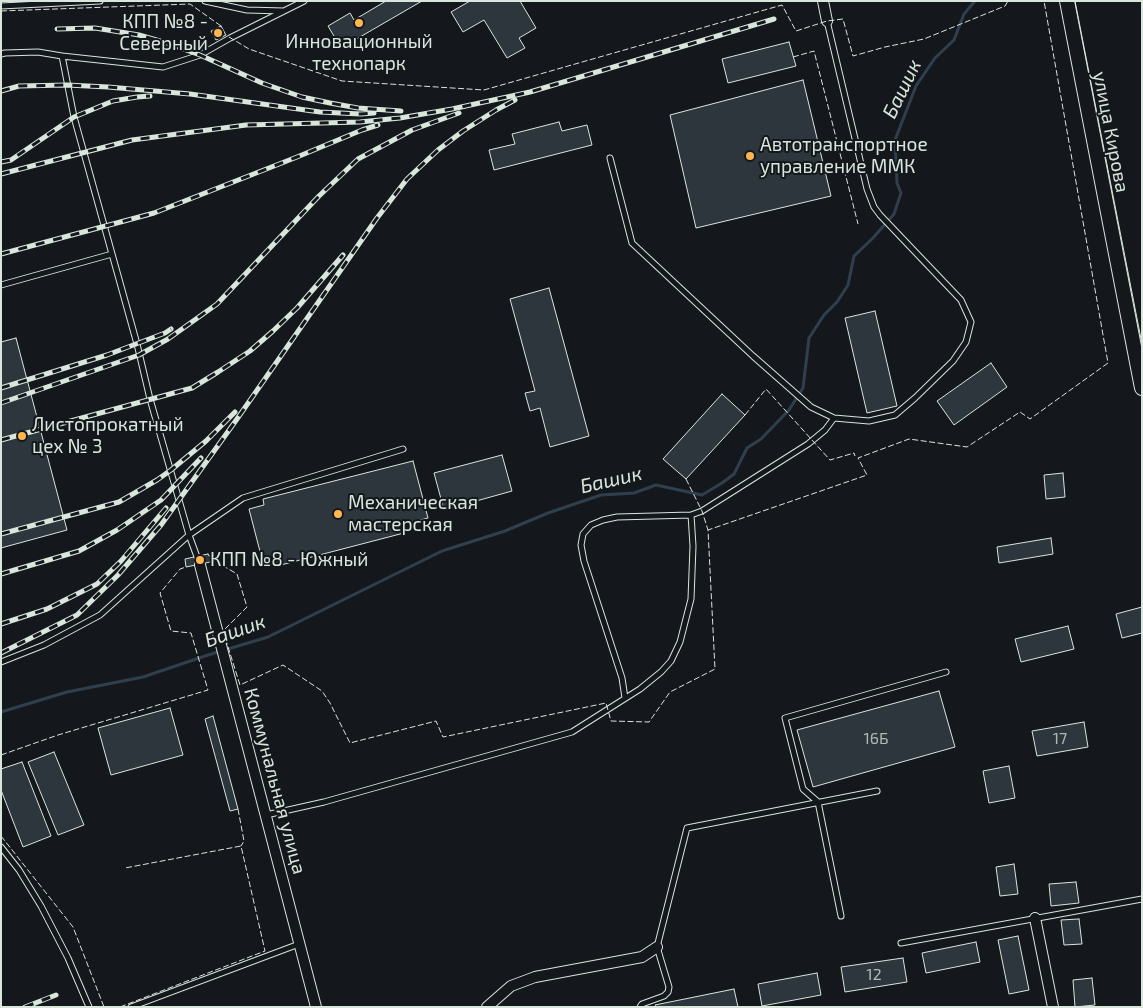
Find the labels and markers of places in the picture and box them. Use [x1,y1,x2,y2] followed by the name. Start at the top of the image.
[119,11,208,55] place label: КПП №8 - Северный
[353,17,365,29] marker: Инновационный технопарк
[212,27,224,39] marker: КПП №8 - Северный
[285,31,433,75] place label: Инновационный технопарк
[760,134,928,178] place label: Автотранспортное управление ММК
[744,150,756,162] marker: Автотранспортное управление ММК
[32,414,184,458] place label: Листопрокатный цех № 3
[16,430,28,442] marker: Листопрокатный цех № 3
[348,492,478,536] place label: Механическая мастерская
[332,508,344,520] marker: Механическая мастерская
[210,549,368,571] place label: КПП №8 - Южный
[194,554,206,566] marker: КПП №8 - Южный

